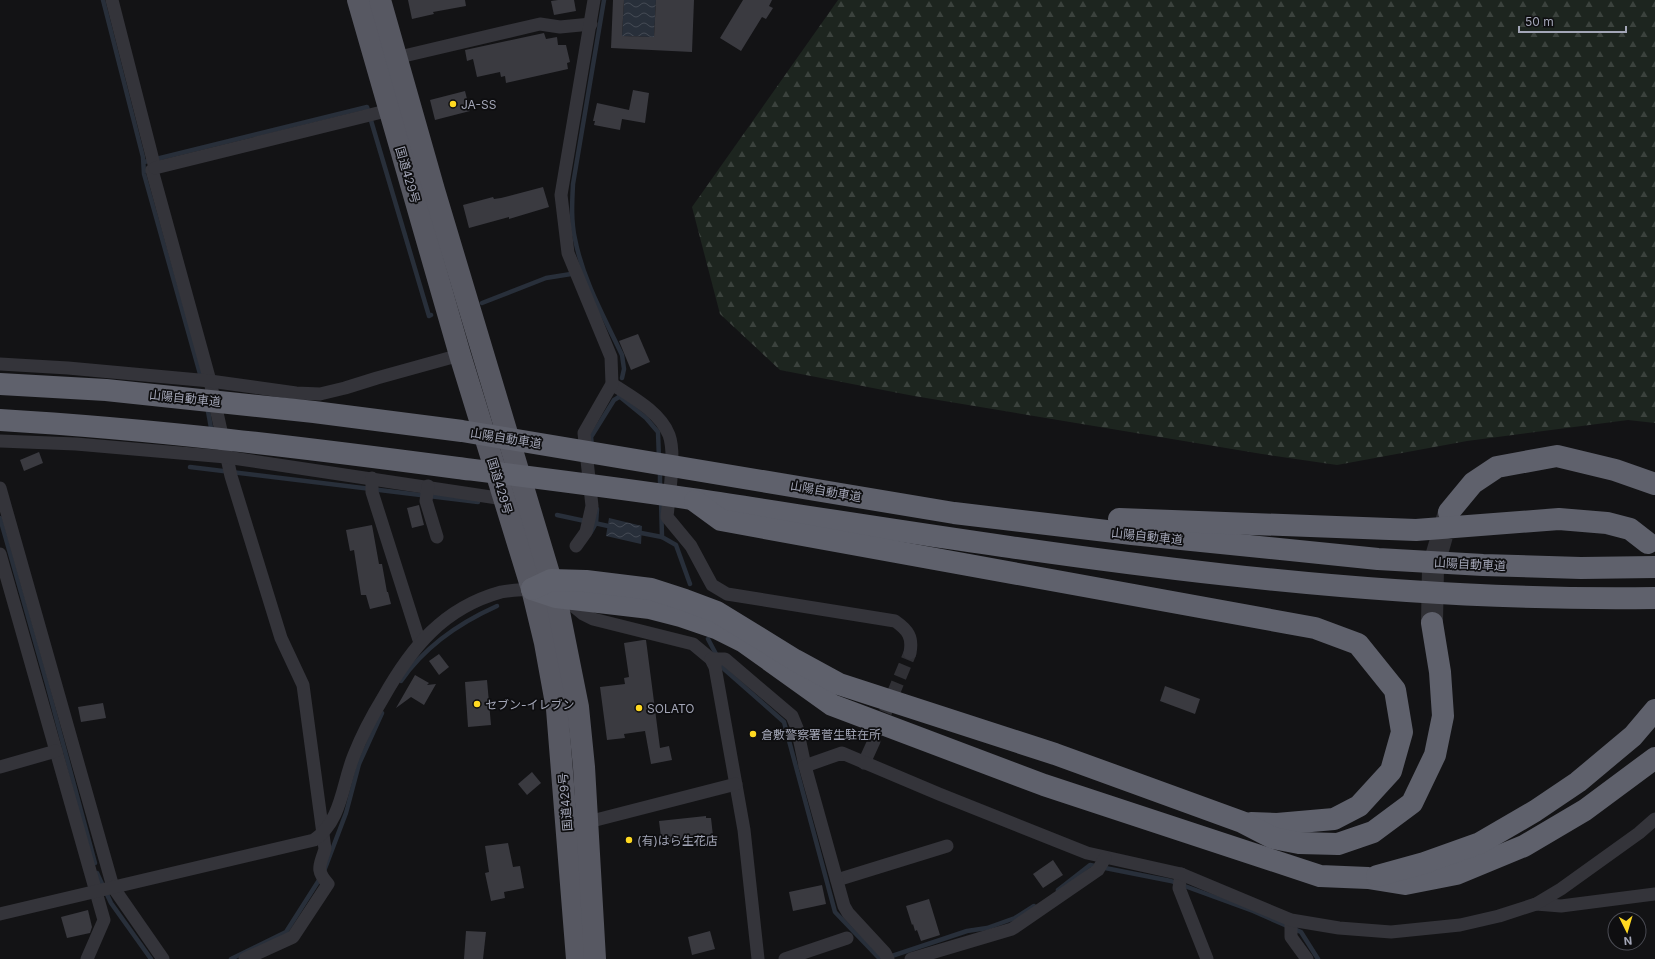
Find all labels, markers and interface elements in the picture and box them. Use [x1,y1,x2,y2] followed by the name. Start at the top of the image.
[1519,8,1626,34] scale bar
[1525,14,1554,29] text: 50 m
[461,97,497,112] place label: JA-SS
[448,99,458,109] marker: JA-SS
[393,145,423,205] street label: 国道429号
[148,387,222,409] street label: 山陽自動車道
[469,425,543,451] street label: 山陽自動車道
[484,456,516,516] street label: 国道429号
[789,477,863,505] street label: 山陽自動車道
[1110,525,1184,547] street label: 山陽自動車道
[1434,555,1506,573] street label: 山陽自動車道
[485,697,575,712] place label: セブン-イレブン
[472,699,482,709] marker: セブン-イレブン
[647,701,694,716] place label: SOLATO
[634,703,644,713] marker: SOLATO
[761,727,881,742] place label: 倉敷警察署菅生駐在所
[748,729,758,739] marker: 倉敷警察署菅生駐在所
[555,772,575,832] street label: 国道429号
[637,833,718,848] place label: (有)はら生花店
[624,835,634,845] marker: (有)はら生花店
[1607,911,1647,951] north arrow
[1623,934,1633,948] text: N

